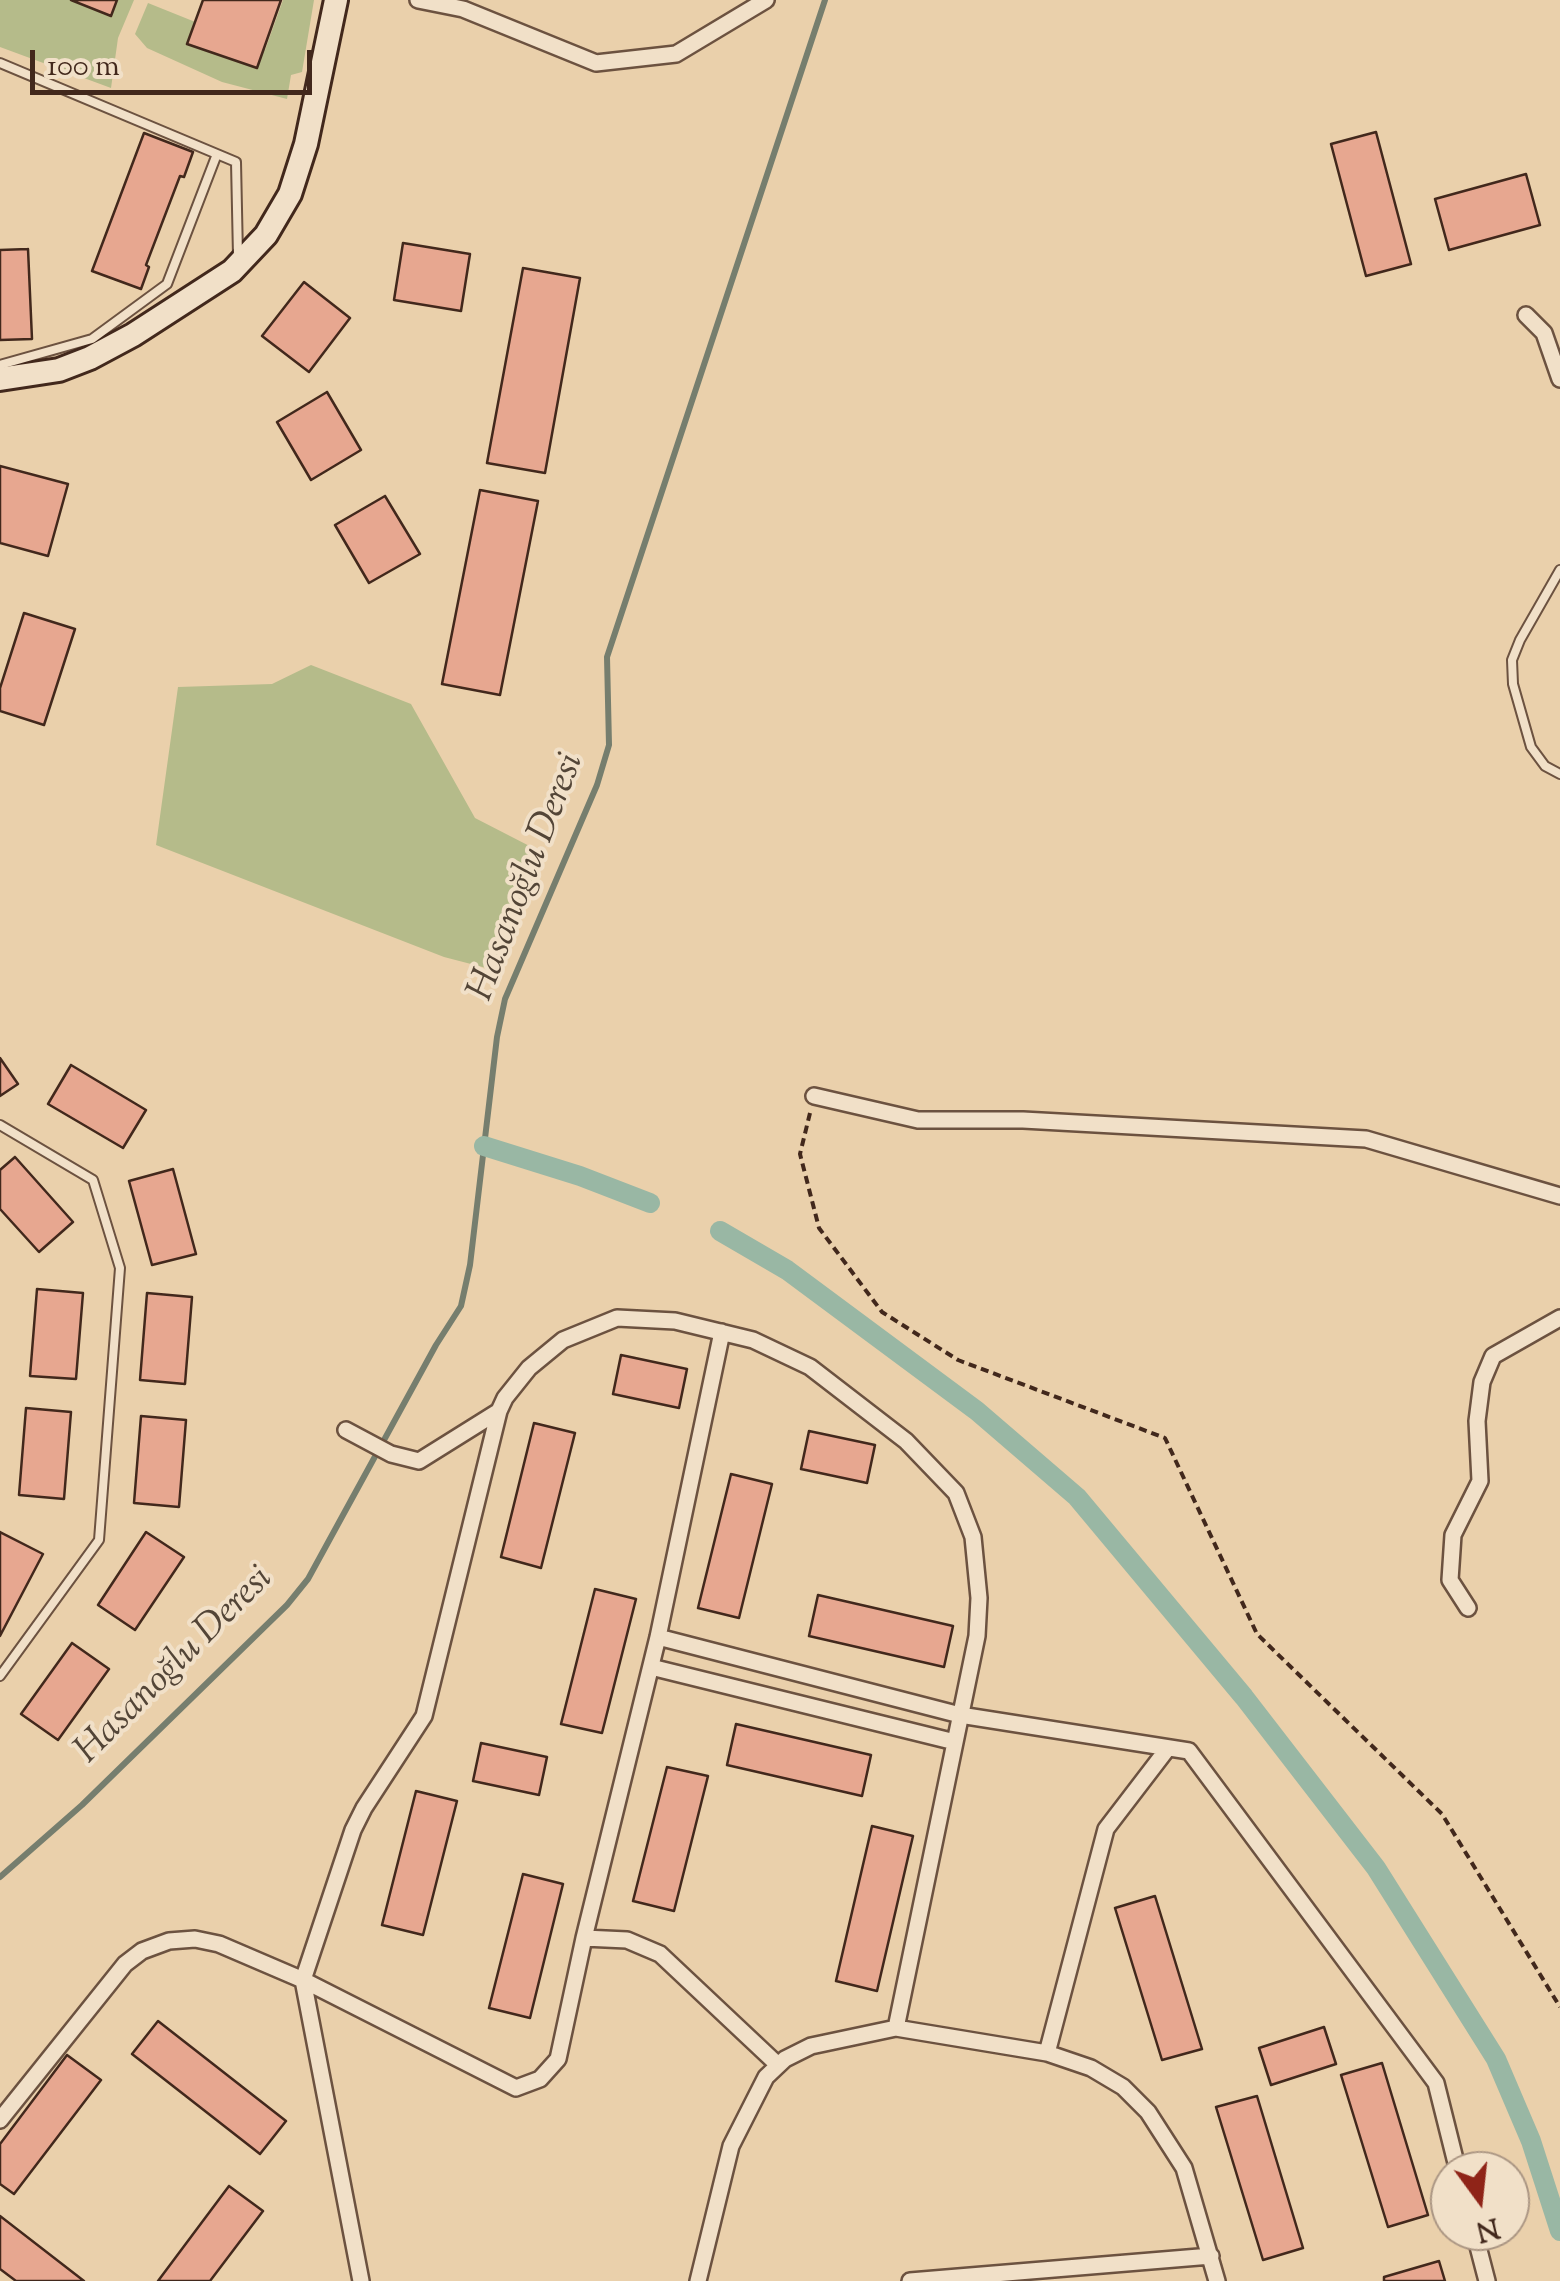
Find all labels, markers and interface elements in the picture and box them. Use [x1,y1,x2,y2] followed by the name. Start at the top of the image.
[35,30,318,92] scale bar
[47,46,120,89] text: 100 m
[461,748,597,1008] water label: Hasanoğlu Deresi
[68,1559,284,1775] water label: Hasanoğlu Deresi
[1430,2151,1530,2251] north arrow
[1471,2206,1503,2250] text: N

